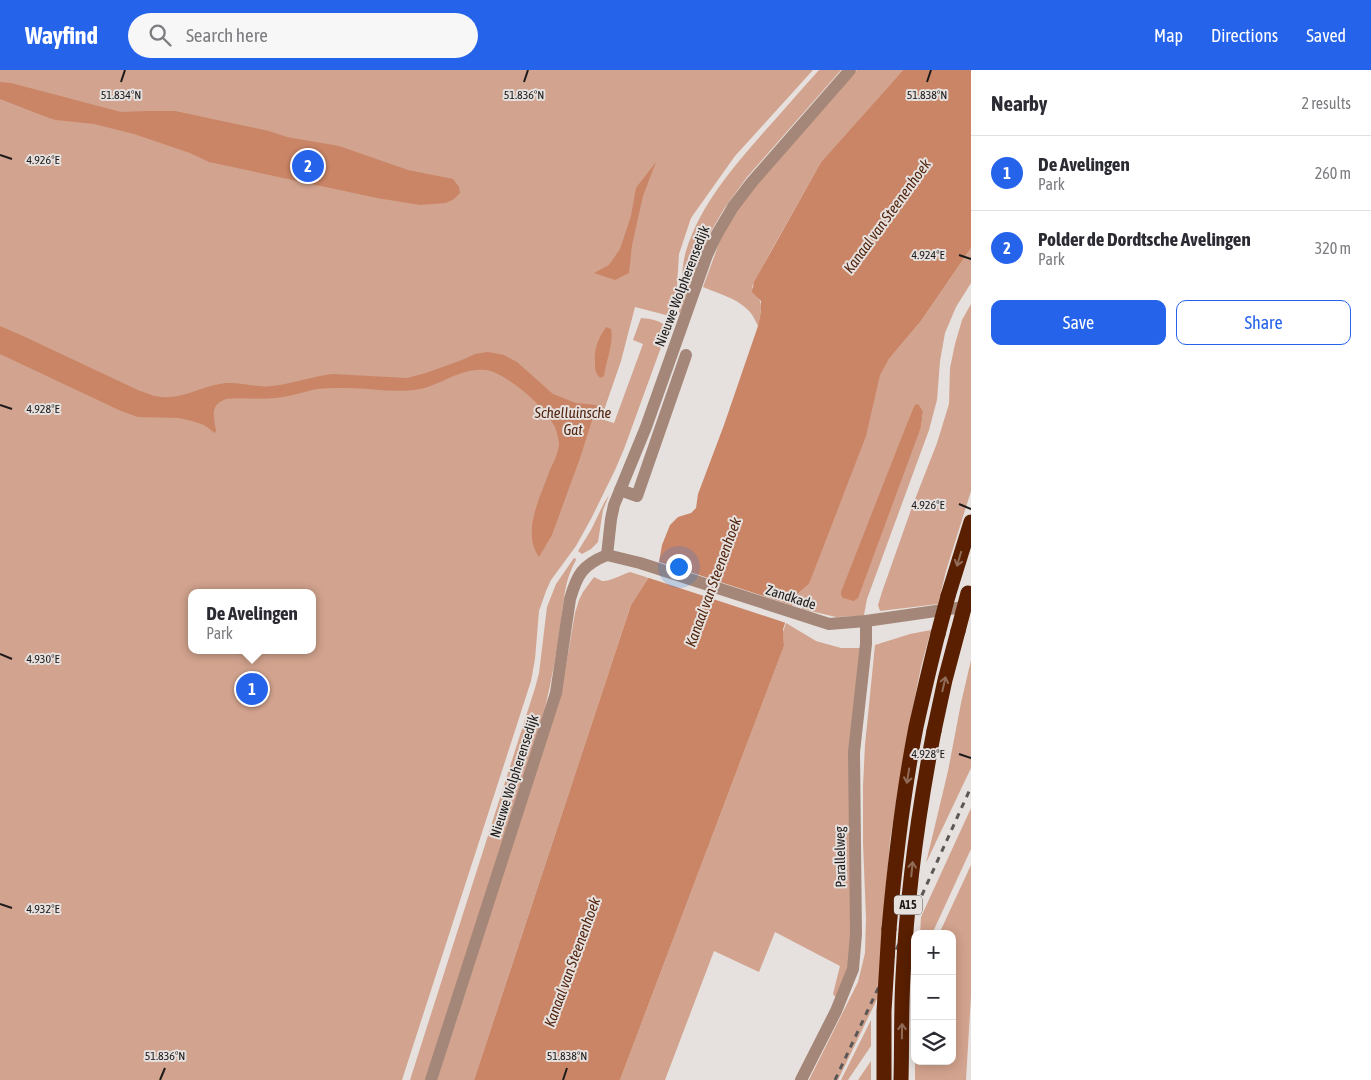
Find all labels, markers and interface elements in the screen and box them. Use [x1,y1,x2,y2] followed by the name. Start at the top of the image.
[128,13,478,58] search box
[146,21,174,49] icon: search
[25,22,98,49] text: Wayfind
[186,24,268,46] text: Search here
[1154,25,1183,46] text: Map
[1211,25,1278,46] text: Directions
[1306,25,1346,46] text: Saved
[101,88,141,102] text: 51.834°N
[504,88,544,102] text: 51.836°N
[907,88,947,102] text: 51.838°N
[991,91,1047,115] text: Nearby
[1301,94,1351,112] text: 2 results
[292,147,324,185] pin: 2
[26,153,60,167] text: 4.926°E
[1038,153,1130,175] text: De Avelingen
[840,155,934,276] water label: Kanaal van Steenenhoek
[1003,164,1011,182] text: 1
[1315,164,1351,182] text: 260 m
[1038,175,1065,193] text: Park
[651,223,713,349] street label: Nieuwe Wolpherensedijk
[1038,228,1251,250] text: Polder de Dordtsche Avelingen
[1003,239,1011,257] text: 2
[1315,239,1351,257] text: 320 m
[911,248,945,262] text: 4.924°E
[1038,250,1065,268] text: Park
[991,300,1166,345] button: Save
[1176,300,1351,345] button: Share
[26,402,60,416] text: 4.928°E
[534,404,612,438] water label: Schelluinsche Gat
[911,498,945,512] text: 4.926°E
[682,515,744,649] water label: Kanaal van Steenenhoek
[954,550,964,566] one-way arrow
[666,554,692,580] your location
[764,581,818,613] street label: Zandkade
[188,589,316,654] popup
[206,602,298,624] text: De Avelingen
[206,624,233,642] text: Park
[26,652,60,666] text: 4.930°E
[236,670,268,708] pin: 1
[940,676,949,692] one-way arrow
[487,712,541,840] street label: Nieuwe Wolpherensedijk
[911,747,945,761] text: 4.928°E
[903,768,913,784] one-way arrow
[831,826,849,888] street label: Parallelweg
[907,861,917,877] one-way arrow
[541,895,603,1029] water label: Kanaal van Steenenhoek
[894,896,922,914] road number: A15
[26,902,60,916] text: 4.932°E
[911,930,956,1065] map controls
[911,930,956,975] button: +
[911,975,956,1020] button: −
[911,1020,956,1065] button: layers
[897,1024,907,1040] one-way arrow
[145,1049,185,1063] text: 51.836°N
[547,1049,587,1063] text: 51.838°N

